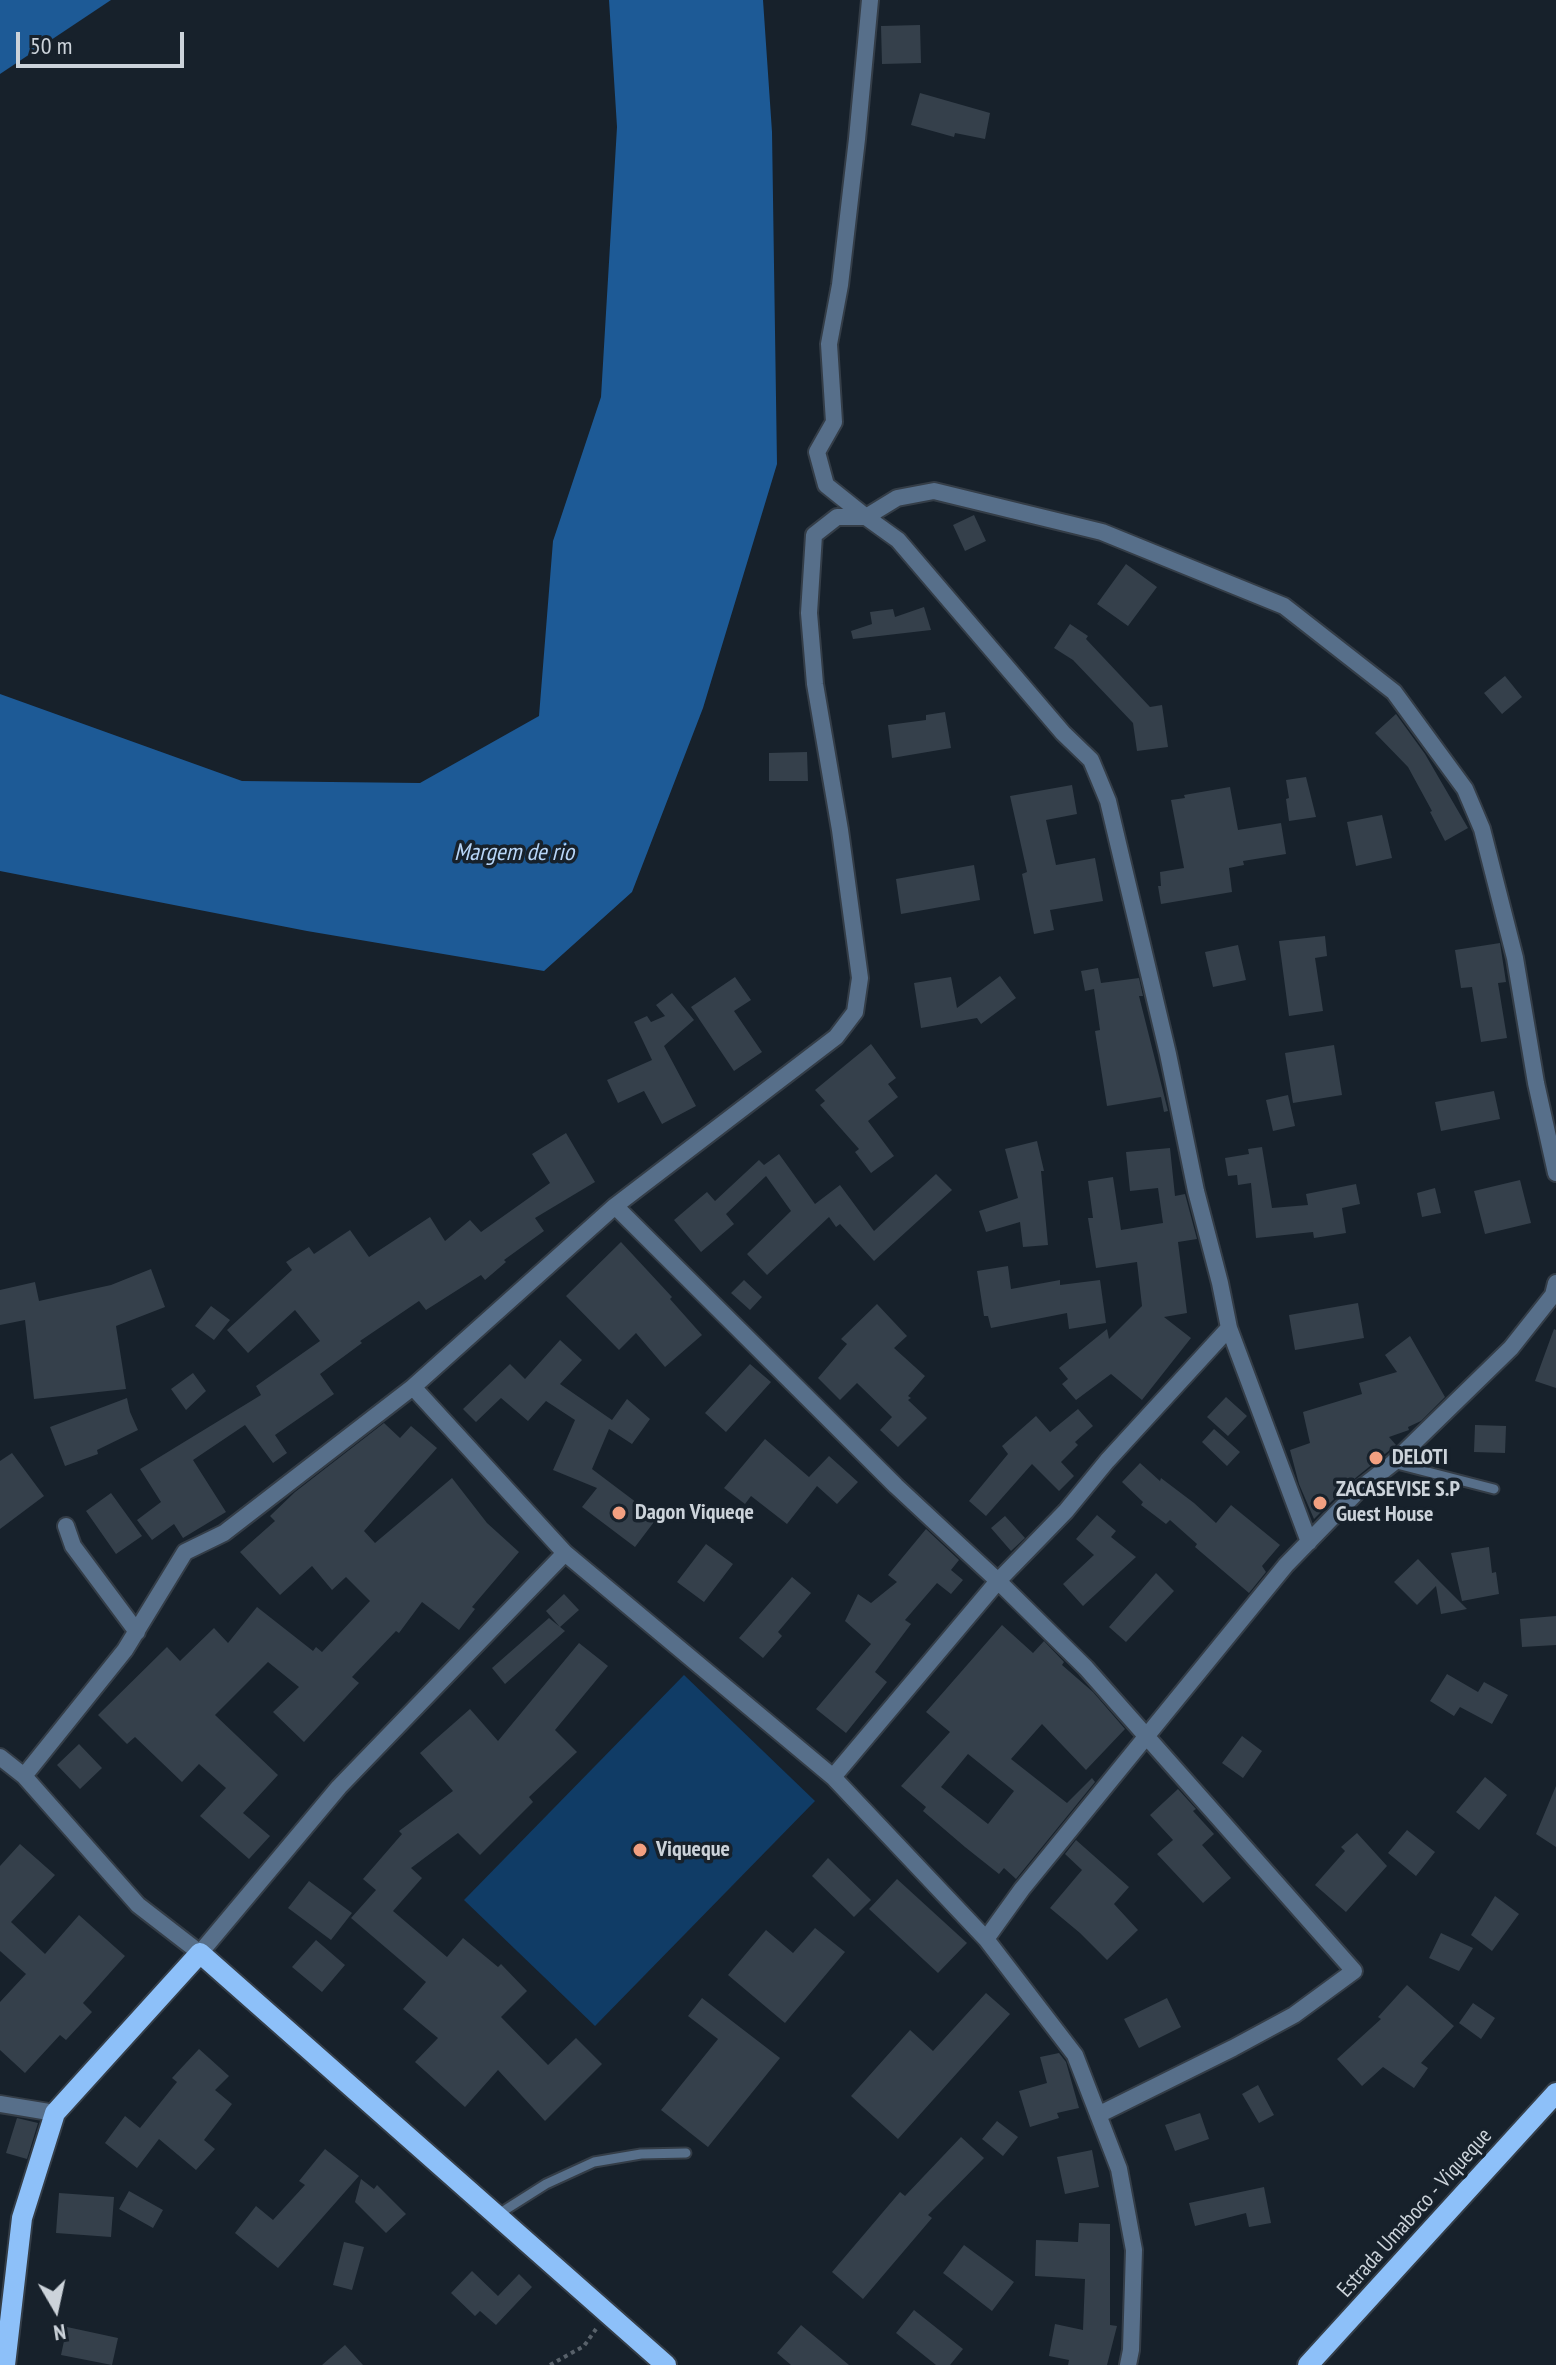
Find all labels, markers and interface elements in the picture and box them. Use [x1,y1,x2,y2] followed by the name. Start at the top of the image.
[20,16,188,66] scale bar
[30,30,72,61] text: 50 m
[454,839,574,867] water label: Margem de rio
[1392,1445,1448,1471] place label: DELOTI
[1367,1449,1385,1467] marker: DELOTI
[1336,1477,1460,1528] place label: ZACASEVISE S.P Guest House
[1311,1494,1329,1512] marker: ZACASEVISE S.P Guest House
[635,1500,754,1526] place label: Dagon Viqueqe
[610,1504,628,1522] marker: Dagon Viqueqe
[656,1837,730,1863] place label: Viqueque
[631,1841,649,1859] marker: Viqueque
[1332,2123,1498,2303] street label: Estrada Umaboco - Viqueque
[16,2269,96,2349] north arrow
[52,2318,68,2347] text: N

